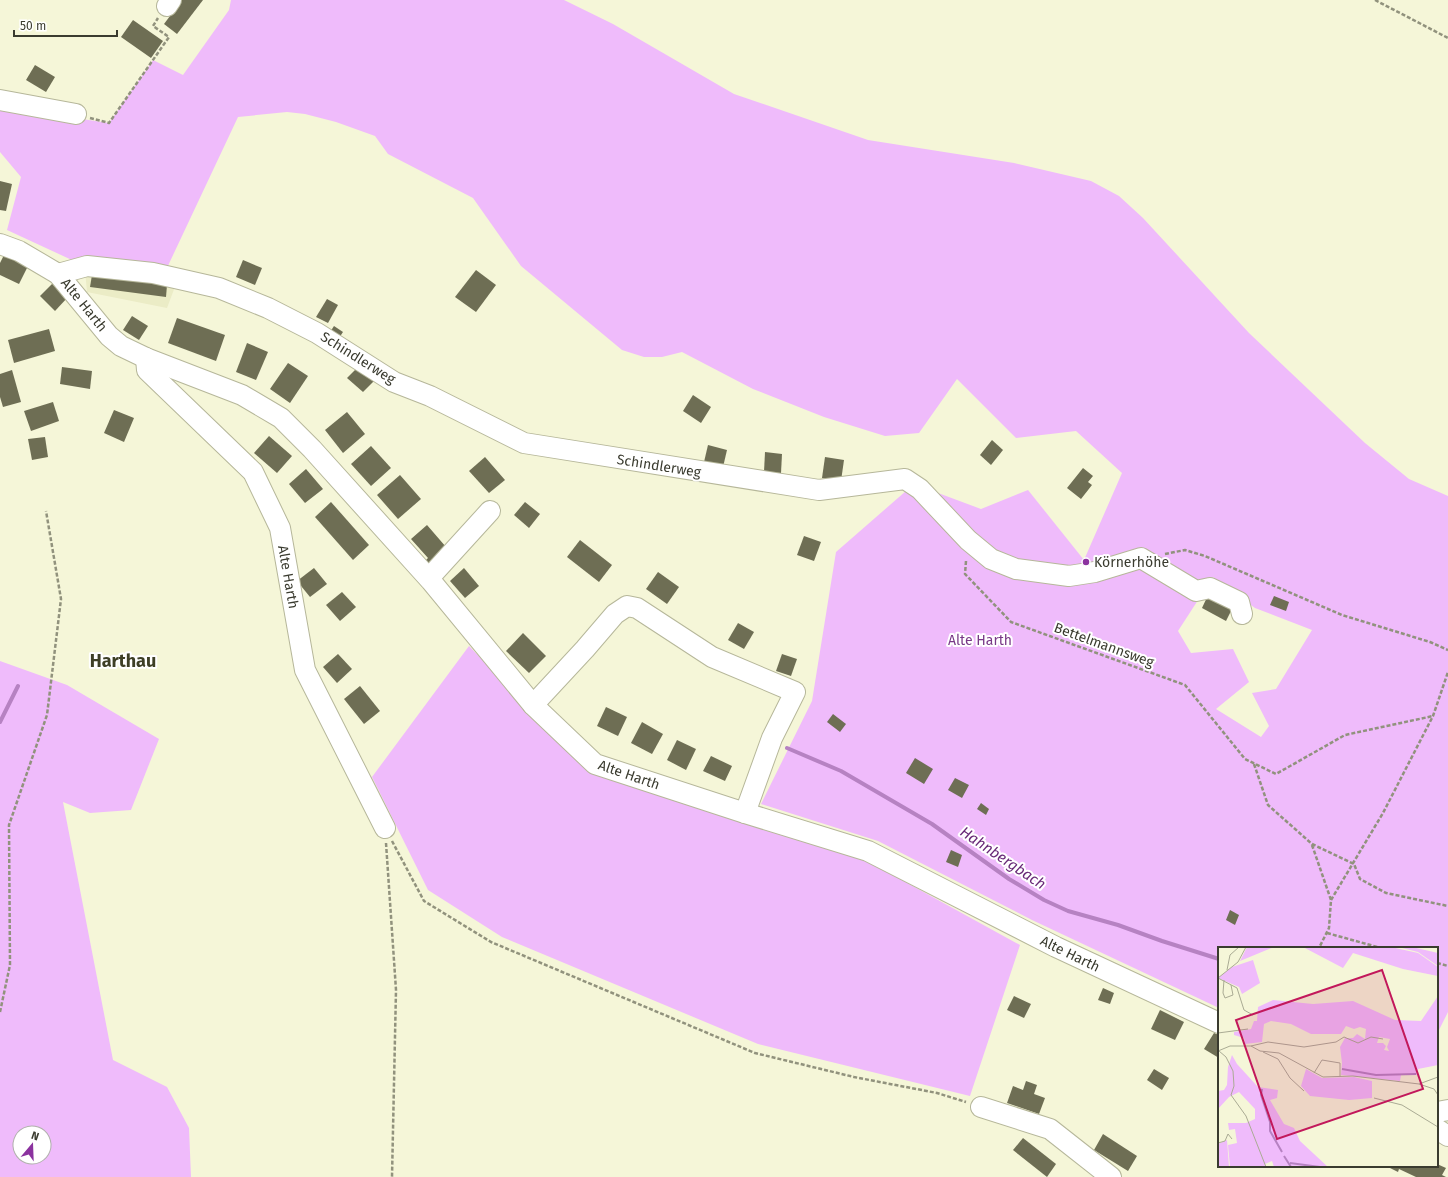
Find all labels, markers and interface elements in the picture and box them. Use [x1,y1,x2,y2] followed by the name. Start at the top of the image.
[14,12,117,38] scale bar
[20,19,46,33] text: 50 m
[57,275,111,335] street label: Alte Harth
[317,328,399,388] street label: Schindlerweg
[616,451,703,481] street label: Schindlerweg
[274,544,302,610] street label: Alte Harth
[1094,554,1169,571] place label: Körnerhöhe
[1081,557,1091,567] marker: Körnerhöhe
[1052,619,1157,671] street label: Bettelmannsweg
[948,632,1012,649] park label: Alte Harth
[90,650,156,672] district label: Harthau
[596,757,662,793] street label: Alte Harth
[957,823,1049,893] water label: Hahnbergbach
[1037,932,1103,976] street label: Alte Harth
[1218,947,1438,1167] inset map
[12,1125,52,1165] north arrow
[30,1129,41,1143] text: N

